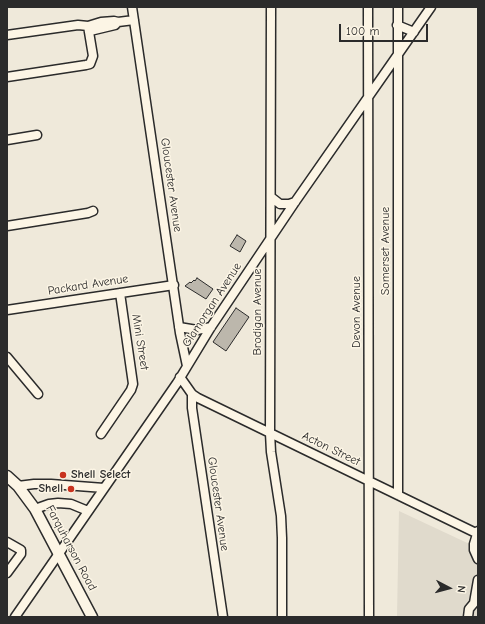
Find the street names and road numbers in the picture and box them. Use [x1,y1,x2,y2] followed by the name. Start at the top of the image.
[157,137,185,233] street label: Gloucester Avenue
[379,207,393,295] street label: Somerset Avenue
[179,260,245,350] street label: Glamorgan Avenue
[251,268,265,356] street label: Brodigan Avenue
[47,272,129,298] street label: Packard Avenue
[350,276,364,348] street label: Devon Avenue
[128,313,152,371] street label: Mini Street
[300,429,362,469] street label: Acton Street
[204,456,232,552] street label: Gloucester Avenue
[42,503,100,593] street label: Farquharson Road

